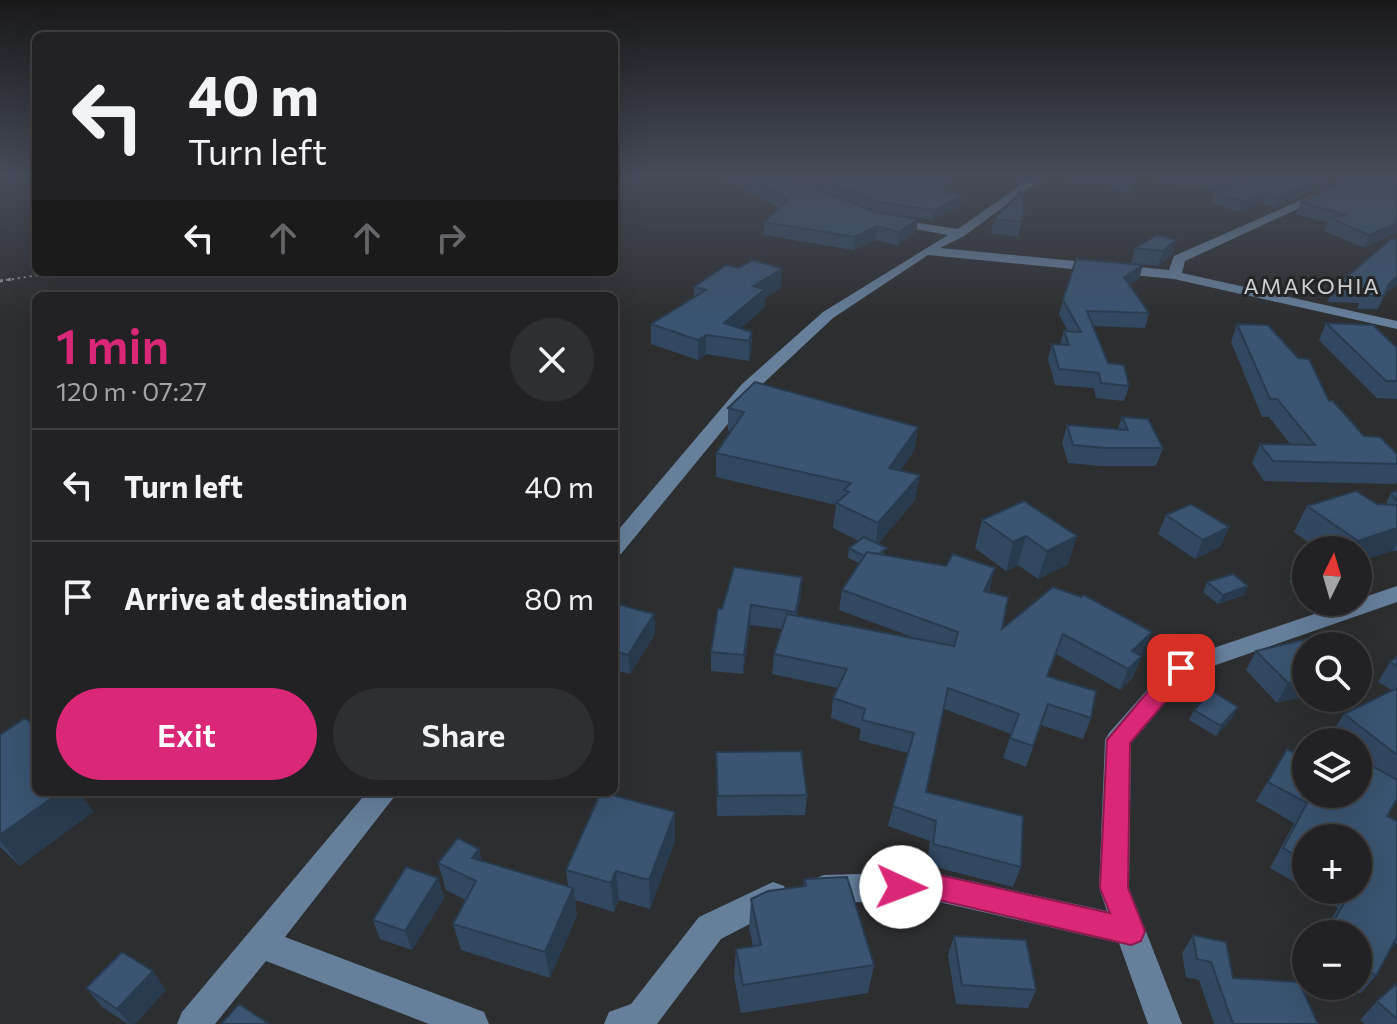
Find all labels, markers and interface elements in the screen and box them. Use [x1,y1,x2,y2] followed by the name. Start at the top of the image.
[188,59,319,128] text: 40 m
[56,64,160,168] icon: left
[188,128,327,172] text: Turn left
[177,216,221,260] icon: left
[261,216,305,260] icon: ahead
[345,216,389,260] icon: ahead
[429,216,473,260] icon: right
[1243,272,1381,299] district label: AMAKOHIA
[56,315,169,374] text: 1 min
[510,318,594,402] button: close
[56,375,207,406] text: 120 m · 07:27
[56,463,100,507] icon: left
[124,467,243,504] text: Turn left
[525,467,594,504] text: 40 m
[1292,536,1372,616] north arrow
[1292,536,1372,1000] map controls
[56,575,100,619] icon: arrive
[124,579,408,616] text: Arrive at destination
[524,579,594,616] text: 80 m
[1292,632,1372,712] button: search
[1147,634,1215,702] pin
[1159,646,1203,690] icon: arrive
[56,688,317,780] button: Exit
[333,688,594,780] button: Share
[1292,728,1372,808] button: layers
[1292,824,1372,904] button: +
[859,845,943,929] position arrow
[1292,920,1372,1000] button: −

